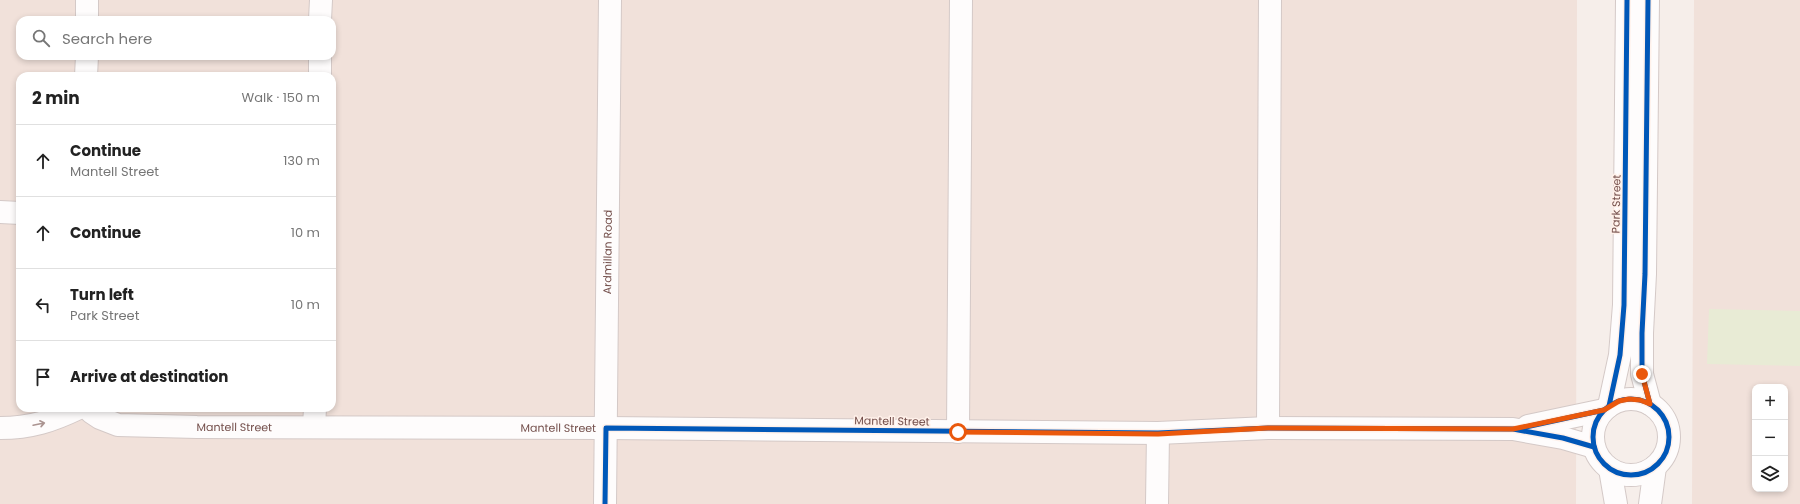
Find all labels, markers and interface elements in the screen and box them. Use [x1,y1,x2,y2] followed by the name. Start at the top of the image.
[16,16,336,60] search box
[30,27,52,49] icon: search
[62,28,152,49] text: Search here
[32,86,80,110] text: 2 min
[242,88,320,107] text: Walk · 150 m
[70,140,141,161] text: Continue
[32,150,54,172] icon: ahead
[283,151,320,170] text: 130 m
[70,162,159,181] text: Mantell Street
[1607,175,1625,233] street label: Park Street
[599,210,616,294] street label: Ardmillan Road
[32,222,54,244] icon: ahead
[70,222,141,243] text: Continue
[291,223,320,242] text: 10 m
[70,284,134,305] text: Turn left
[32,294,54,316] icon: left
[291,295,320,314] text: 10 m
[70,306,139,325] text: Park Street
[1633,365,1651,383] route end
[32,366,54,388] icon: arrive
[70,366,228,387] text: Arrive at destination
[1752,384,1788,492] map controls
[1752,384,1788,420] button: +
[854,412,930,430] street label: Mantell Street
[32,419,45,427] one-way arrow
[197,419,272,435] street label: Mantell Street
[521,420,596,436] street label: Mantell Street
[1752,420,1788,456] button: −
[949,423,967,441] route start
[1752,456,1788,492] button: layers

